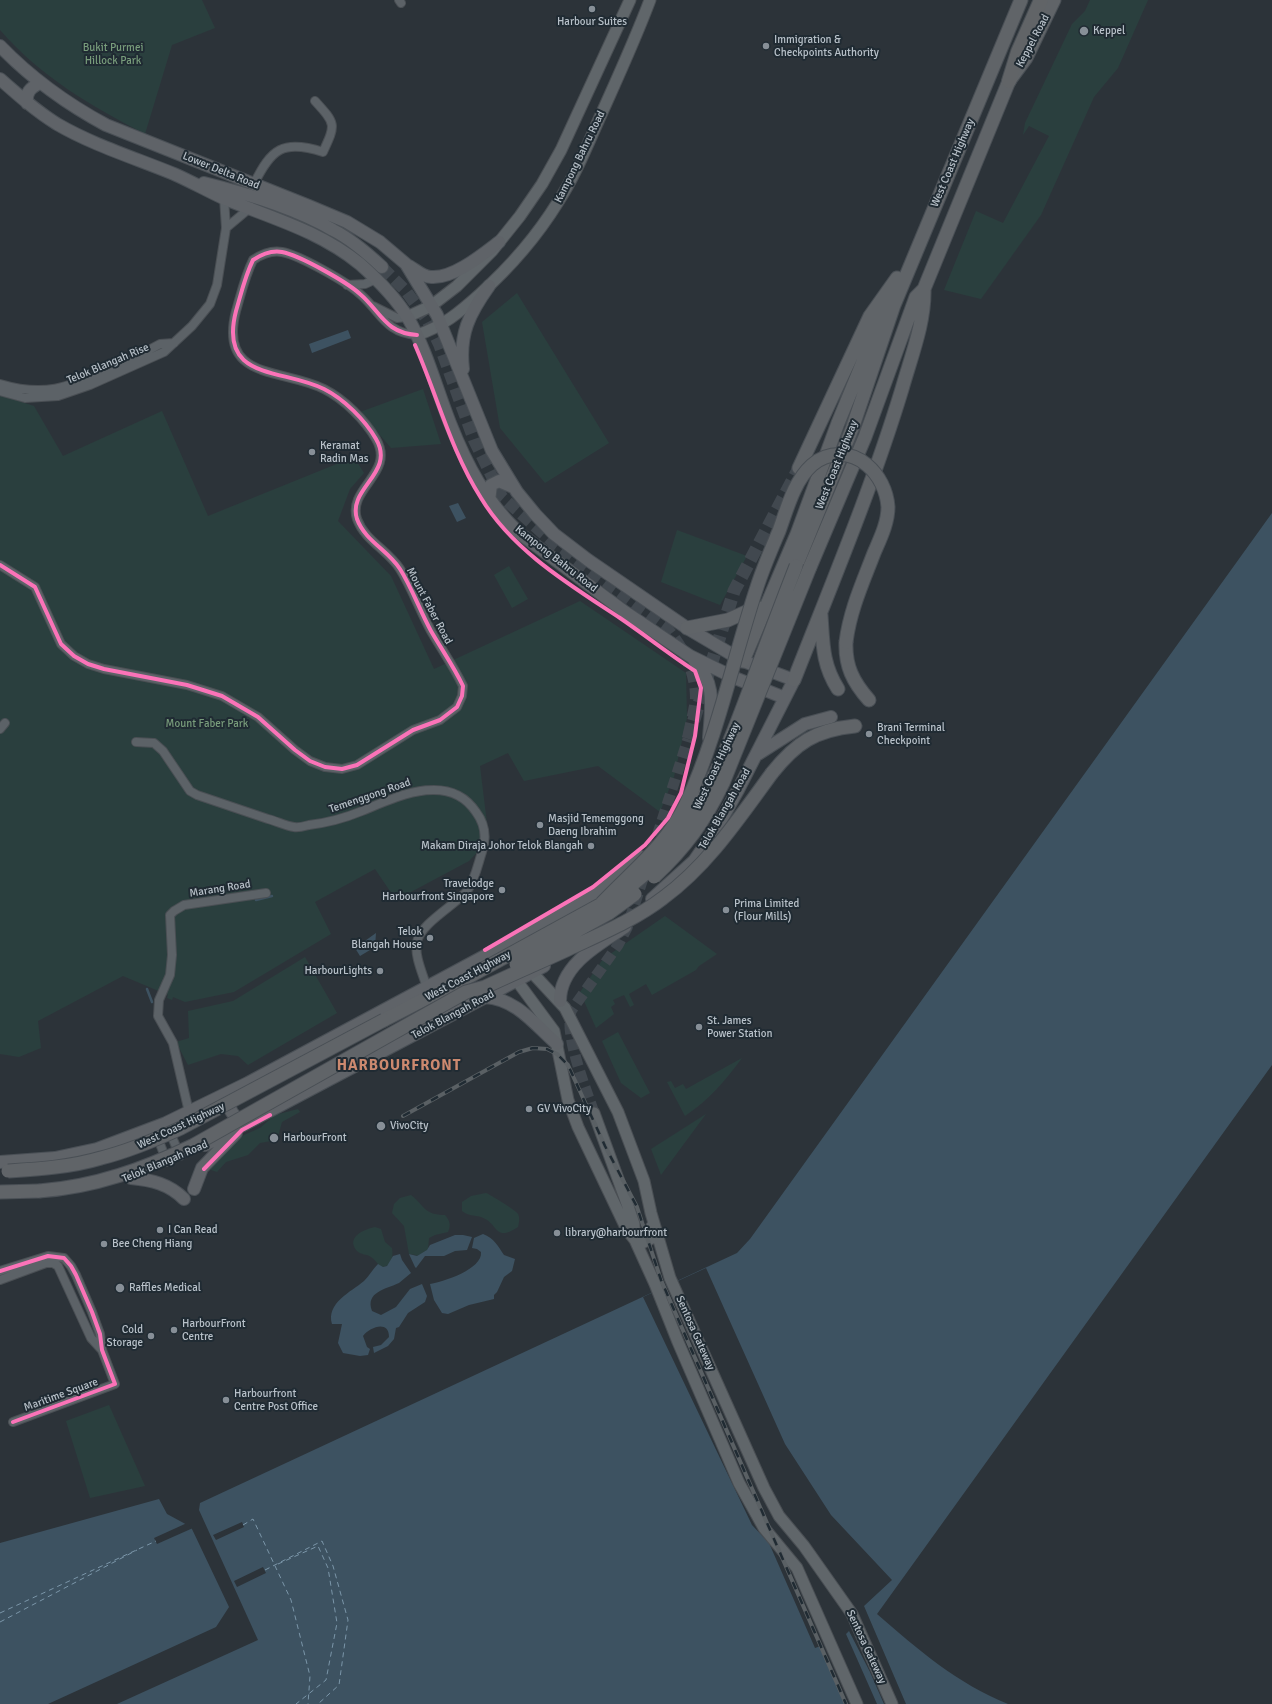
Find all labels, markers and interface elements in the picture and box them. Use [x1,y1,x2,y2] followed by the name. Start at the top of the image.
[587,4,597,14] marker: Harbour Suites
[1014,12,1052,70] street label: Keppel Road
[557,15,627,29] place label: Harbour Suites
[1093,24,1125,38] place label: Keppel
[1078,25,1090,37] marker: Keppel
[774,33,879,59] place label: Immigration & Checkpoints Authority
[83,41,143,67] park label: Bukit Purmei Hillock Park
[761,41,771,51] marker: Immigration & Checkpoints Authority
[552,109,608,205] street label: Kampong Bahru Road
[928,117,978,209] street label: West Coast Highway
[181,150,261,192] street label: Lower Delta Road
[65,341,151,387] street label: Telok Blangah Rise
[813,419,861,511] street label: West Coast Highway
[320,439,369,465] place label: Keramat Radin Mas
[307,447,317,457] marker: Keramat Radin Mas
[512,523,600,595] street label: Kampong Bahru Road
[403,565,455,647] street label: Mount Faber Road
[166,717,248,731] park label: Mount Faber Park
[691,720,743,812] street label: West Coast Highway
[877,721,945,747] place label: Brani Terminal Checkpoint
[864,729,874,739] marker: Brani Terminal Checkpoint
[696,766,754,852] street label: Telok Blangah Road
[327,776,413,816] street label: Temenggong Road
[548,812,644,838] place label: Masjid Tememggong Daeng Ibrahim
[535,820,545,830] marker: Masjid Tememggong Daeng Ibrahim
[421,839,583,853] place label: Makam Diraja Johor Telok Blangah
[586,841,596,851] marker: Makam Diraja Johor Telok Blangah
[382,877,494,903] place label: Travelodge Harbourfront Singapore
[188,878,252,900] street label: Marang Road
[497,885,507,895] marker: Travelodge Harbourfront Singapore
[734,897,799,923] place label: Prima Limited (Flour Mills)
[721,905,731,915] marker: Prima Limited (Flour Mills)
[351,925,422,951] place label: Telok Blangah House
[425,933,435,943] marker: Telok Blangah House
[423,948,513,1004] street label: West Coast Highway
[304,964,372,978] place label: HarbourLights
[375,966,385,976] marker: HarbourLights
[409,988,497,1042] street label: Telok Blangah Road
[707,1014,772,1040] place label: St. James Power Station
[694,1022,704,1032] marker: St. James Power Station
[337,1057,461,1075] district label: HARBOURFRONT
[135,1100,227,1152] street label: West Coast Highway
[537,1102,591,1116] place label: GV VivoCity
[524,1104,534,1114] marker: GV VivoCity
[390,1119,428,1133] place label: VivoCity
[375,1120,387,1132] marker: VivoCity
[283,1131,347,1145] place label: HarbourFront
[268,1132,280,1144] marker: HarbourFront
[120,1138,210,1186] street label: Telok Blangah Road
[168,1223,218,1237] place label: I Can Read
[155,1225,165,1235] marker: I Can Read
[565,1226,667,1240] place label: library@harbourfront
[552,1228,562,1238] marker: library@harbourfront
[112,1237,192,1251] place label: Bee Cheng Hiang
[99,1239,109,1249] marker: Bee Cheng Hiang
[129,1281,201,1295] place label: Raffles Medical
[114,1282,126,1294] marker: Raffles Medical
[673,1294,717,1372] street label: Sentosa Gateway
[182,1317,246,1343] place label: HarbourFront Centre
[107,1323,143,1349] place label: Cold Storage
[169,1325,179,1335] marker: HarbourFront Centre
[146,1331,156,1341] marker: Cold Storage
[22,1375,100,1415] street label: Maritime Square
[234,1387,318,1413] place label: Harbourfront Centre Post Office
[221,1395,231,1405] marker: Harbourfront Centre Post Office
[843,1608,889,1686] street label: Sentosa Gateway

